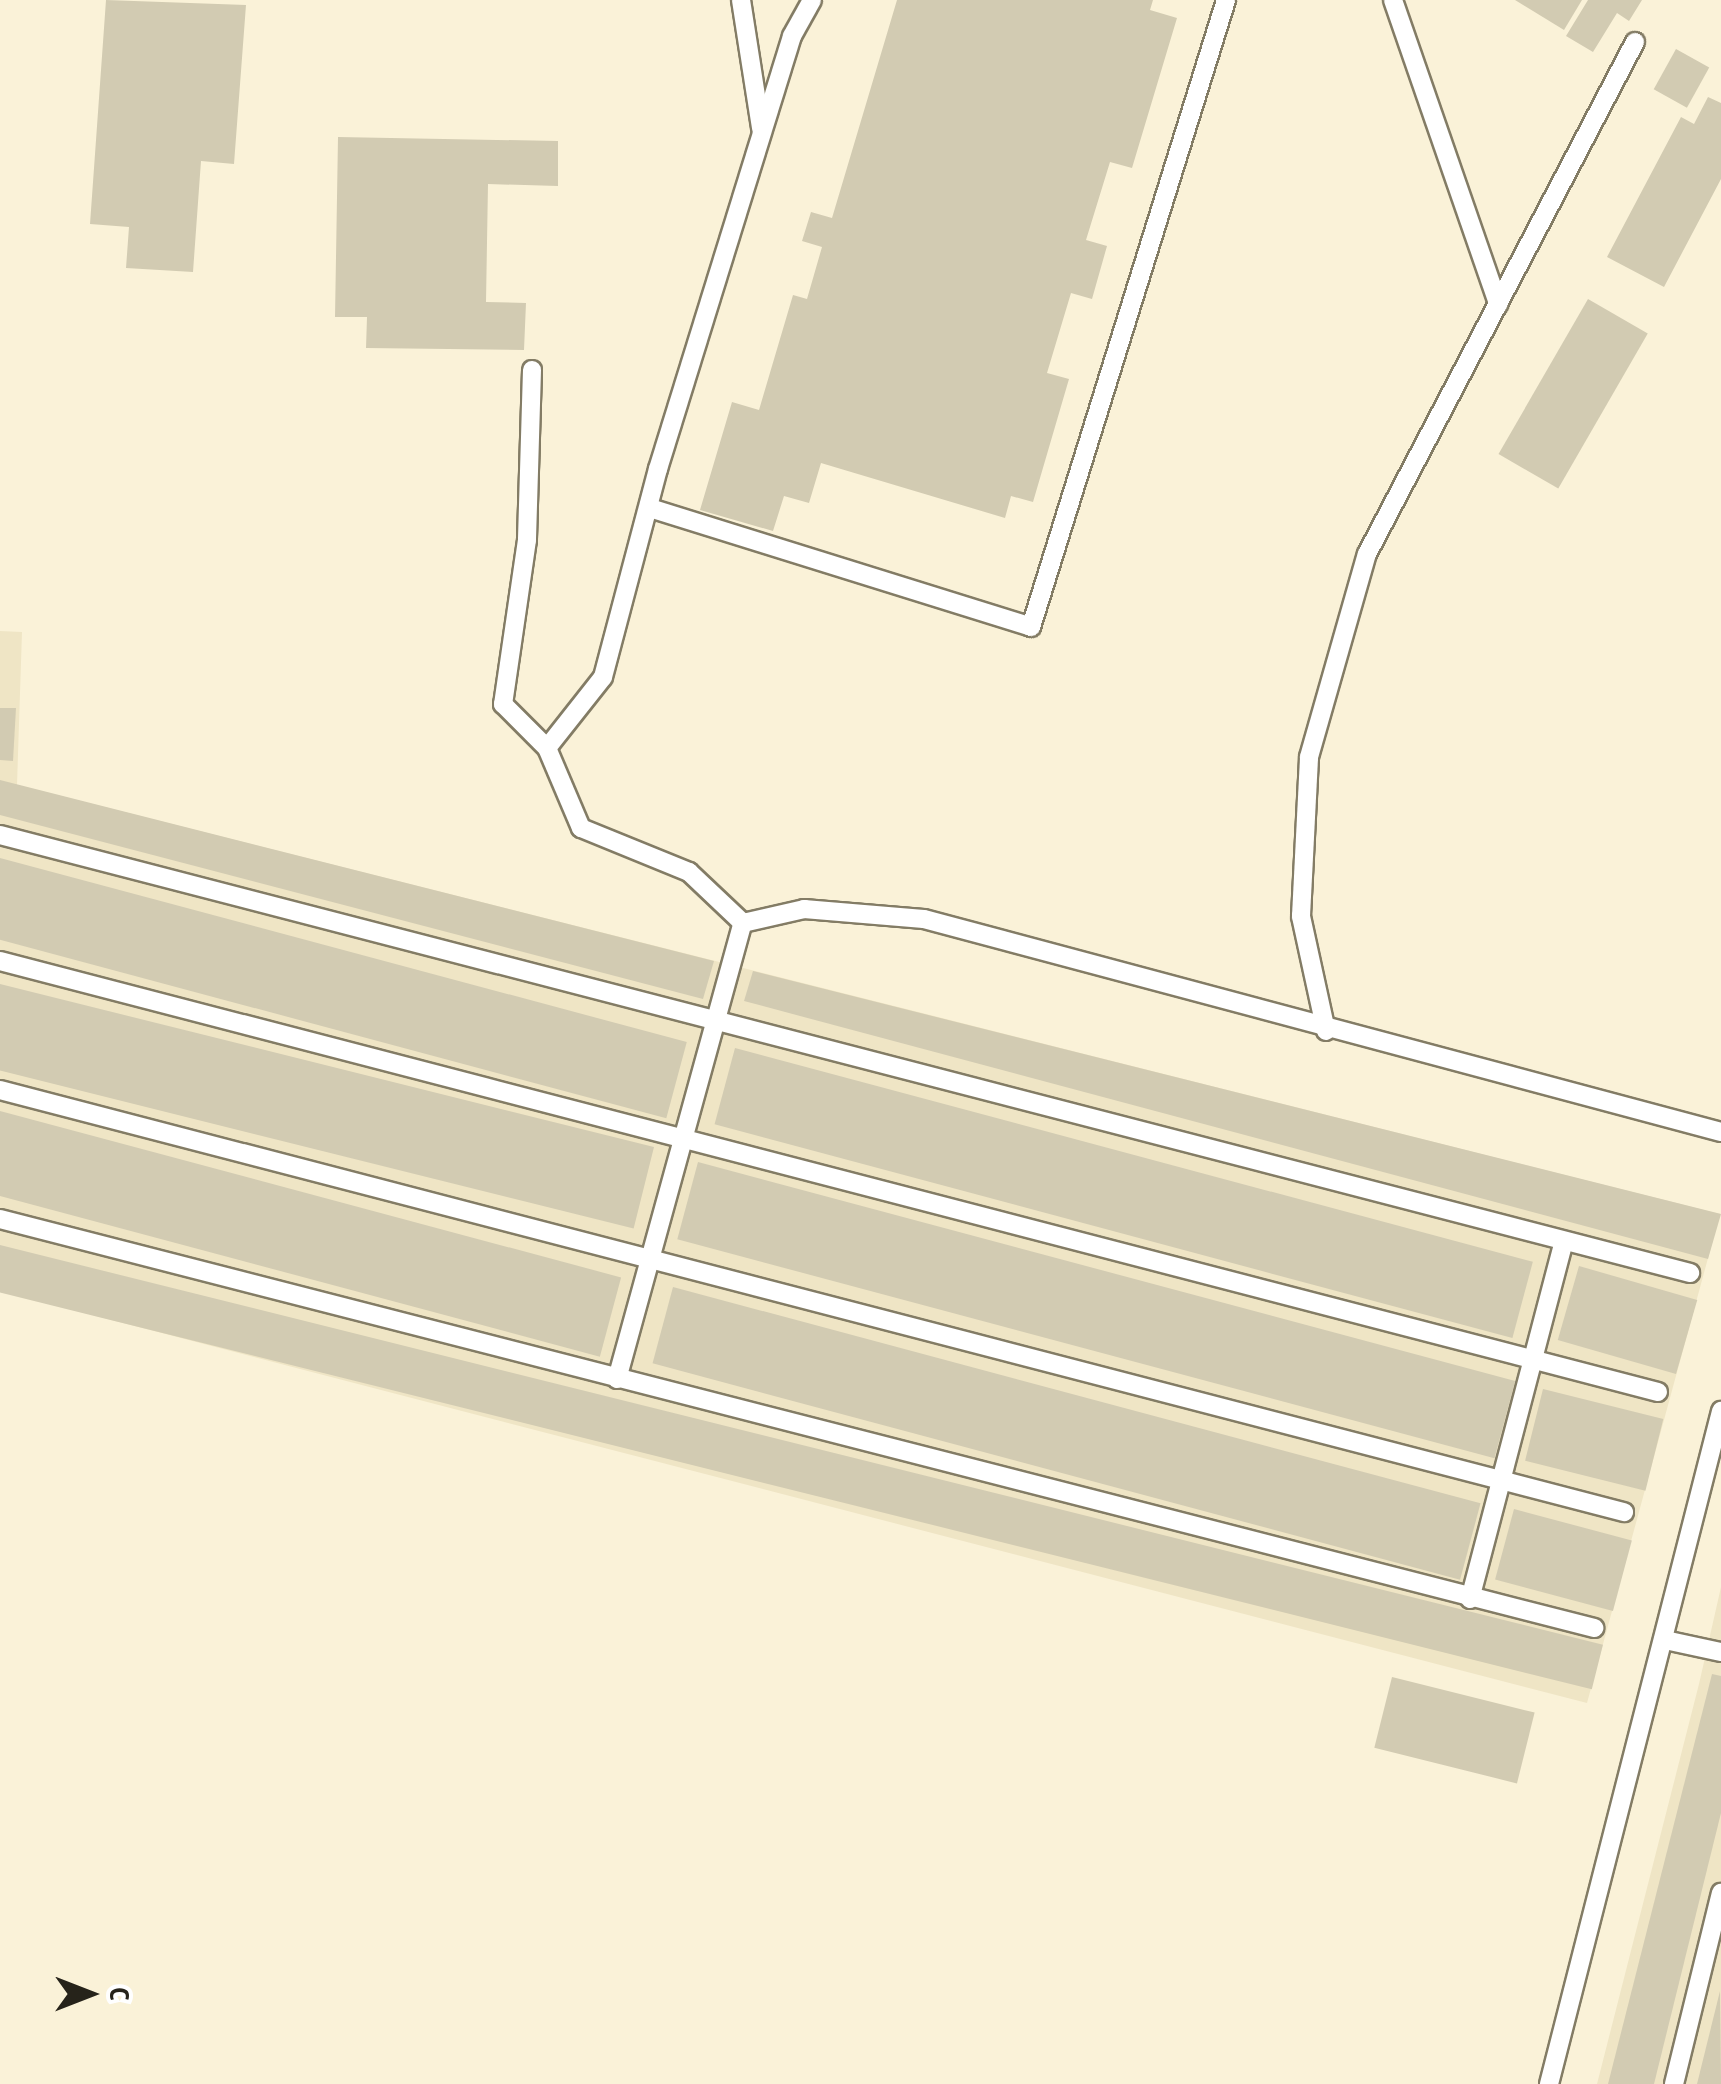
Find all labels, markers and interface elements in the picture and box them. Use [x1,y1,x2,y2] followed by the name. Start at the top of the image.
[40,1944,140,2044] north arrow
[102,1988,139,2000] text: С

